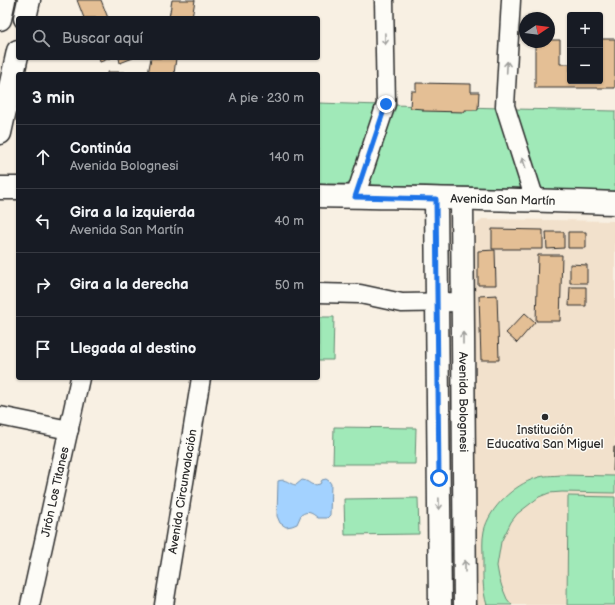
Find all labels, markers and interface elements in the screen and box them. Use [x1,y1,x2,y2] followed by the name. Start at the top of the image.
[519,12,555,48] north arrow
[567,12,603,84] map controls
[567,12,603,48] button: +
[16,16,320,60] search box
[30,27,52,49] icon: search
[62,29,143,48] text: Buscar aquí
[381,32,389,45] one-way arrow
[567,48,603,84] button: −
[504,61,511,74] one-way arrow
[32,88,75,108] text: 3 min
[228,90,304,106] text: A pie · 230 m
[377,95,395,113] route end
[70,139,131,158] text: Continúa
[32,146,54,168] icon: ahead
[269,149,304,165] text: 140 m
[519,157,527,169] one-way arrow
[70,158,179,174] text: Avenida Bolognesi
[450,191,556,209] street label: Avenida San Martín
[70,203,195,222] text: Gira a la izquierda
[32,210,54,232] icon: left
[274,213,304,229] text: 40 m
[70,222,184,238] text: Avenida San Martín
[32,274,54,296] icon: right
[70,275,189,294] text: Gira a la derecha
[275,277,304,293] text: 50 m
[459,332,467,345] one-way arrow
[32,338,54,360] icon: arrive
[70,339,196,358] text: Llegada al destino
[455,352,471,452] street label: Avenida Bolognesi
[540,412,550,422] marker: Institución Educativa San Miguel
[487,423,603,452] place label: Institución Educativa San Miguel
[165,428,201,555] street label: Avenida Circunvalación
[38,445,73,538] street label: Jirón Los Titanes
[430,469,448,487] route start
[435,497,443,510] one-way arrow
[461,560,469,573] one-way arrow

